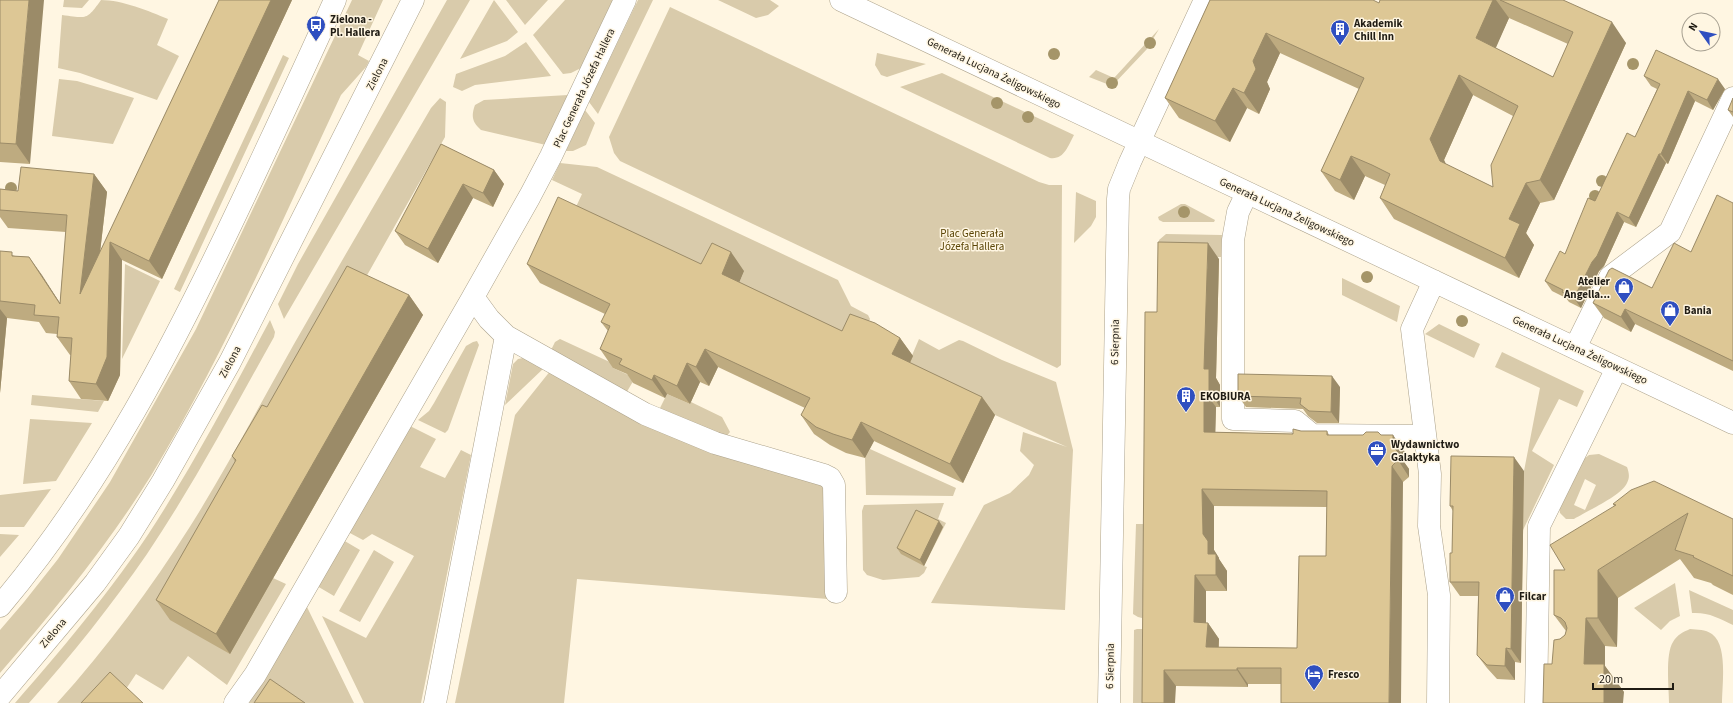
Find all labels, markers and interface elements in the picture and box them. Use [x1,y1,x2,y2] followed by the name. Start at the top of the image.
[330,12,380,40] place label: Zielona - Pl. Hallera
[1681,12,1721,52] north arrow
[305,14,327,42] bus stop icon: Zielona - Pl. Hallera
[1353,16,1403,44] place label: Akademik Chill Inn
[1329,18,1351,46] building icon: Akademik Chill Inn
[1685,20,1701,34] text: N
[550,26,618,150] street label: Plac Generała Józefa Hallera
[924,34,1064,112] street label: Generała Lucjana Żeligowskiego
[363,55,391,93] street label: Zielona
[1217,174,1357,250] street label: Generała Lucjana Żeligowskiego
[940,226,1004,254] park label: Plac Generała Józefa Hallera
[1563,274,1611,302] place label: Atelier Angella...
[1613,276,1635,304] shop icon: Atelier Angella...
[1659,299,1681,327] shop icon: Bania
[1684,303,1712,318] place label: Bania
[1510,312,1650,388] street label: Generała Lucjana Żeligowskiego
[1107,319,1123,365] street label: 6 Sierpnia
[215,343,245,381] street label: Zielona
[1175,385,1197,413] building icon: EKOBIURA
[1200,389,1251,404] place label: EKOBIURA
[1391,437,1459,465] place label: Wydawnictwo Galaktyka
[1366,439,1388,467] office icon: Wydawnictwo Galaktyka
[1494,585,1516,613] shop icon: Filcar
[1519,589,1547,604] place label: Filcar
[36,615,70,651] street label: Zielona
[1102,643,1118,689] street label: 6 Sierpnia
[1303,663,1325,691] hotel icon: Fresco
[1593,665,1673,691] scale bar
[1328,667,1359,682] place label: Fresco
[1599,671,1623,688] text: 20 m

